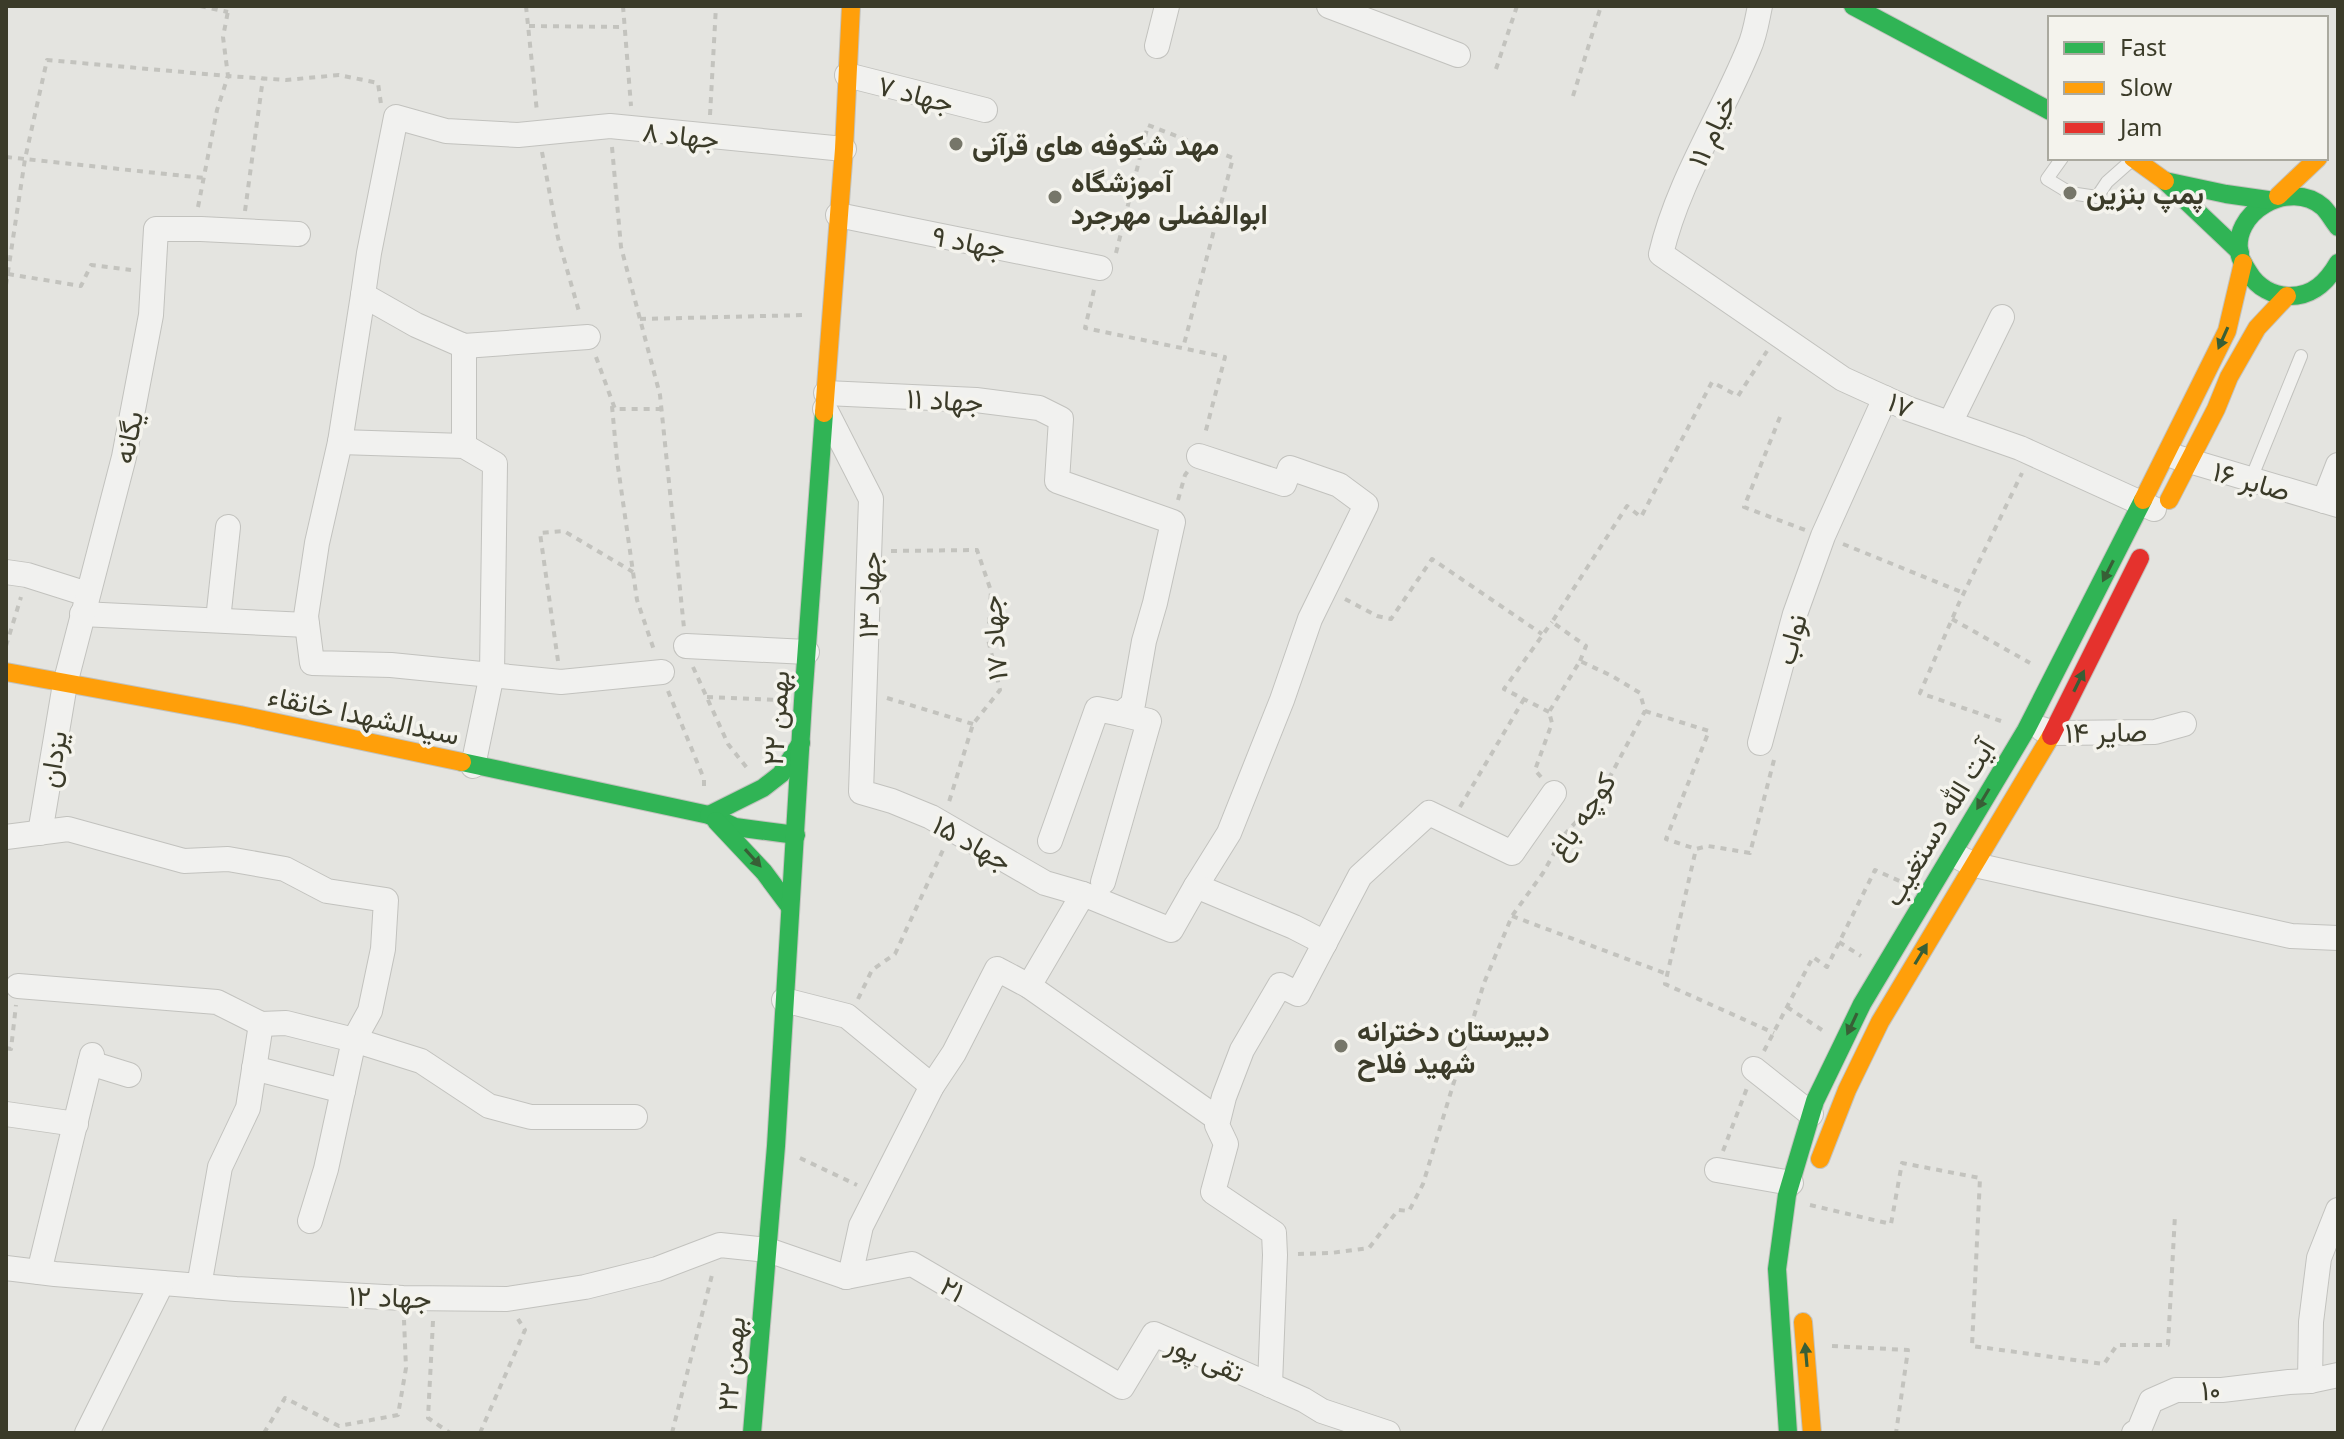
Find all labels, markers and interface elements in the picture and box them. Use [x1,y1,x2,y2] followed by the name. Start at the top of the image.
[2048,16,2328,160] legend
[2120,30,2166,63] text: Fast
[874,65,958,121] street label: جهاد ۷
[2120,70,2172,103] text: Slow
[1678,87,1745,173] street label: خیام ۱۱
[2118,110,2162,143] text: Jam
[641,111,721,157] street label: جهاد ۸
[972,125,1219,163] place label: مهد شکوفه های قرآنی
[947,135,965,153] marker: مهد شکوفه های قرآنی
[1071,162,1268,232] place label: آموزشگاه ابوالفضلی مهرجرد
[2086,174,2204,214] place label: پمپ بنزین
[2061,184,2079,202] marker: پمپ بنزین
[1046,188,1064,206] marker: آموزشگاه ابوالفضلی مهرجرد
[929,215,1009,267] street label: جهاد ۹
[2216,326,2229,350] one-way arrow
[906,378,984,420] street label: جهاد ۱۱
[1882,382,1920,426] street label: ۱۷
[103,407,151,467] street label: یگانه
[2209,451,2295,509] street label: صابر ۱۶
[847,551,889,639] street label: جهاد ۱۳
[2101,560,2115,582] one-way arrow
[970,594,1016,682] street label: جهاد ۱۷
[1765,609,1815,669] street label: نواب
[753,669,797,767] street label: ۲۲ بهمن
[2072,669,2086,692] one-way arrow
[265,675,463,753] street label: سیدالشهدا خانقاء
[2064,711,2148,751] street label: صایر ۱۴
[29,728,75,790] street label: یزدان
[1873,729,2004,913] street label: آیت الله دستغیب
[1538,764,1625,866] street label: کوچه باغ
[1977,788,1991,810] one-way arrow
[926,805,1020,879] street label: جهاد ۱۵
[744,848,762,868] one-way arrow
[1914,943,1928,965] one-way arrow
[1357,1011,1550,1082] place label: دبیرستان دخترانه شهید فلاح
[1846,1012,1859,1035] one-way arrow
[1332,1037,1350,1055] marker: دبیرستان دخترانه شهید فلاح
[934,1266,972,1310] street label: ۲۱
[348,1276,432,1316] street label: جهاد ۱۲
[707,1315,753,1413] street label: ۲۲ بهمن
[1160,1323,1251,1392] street label: تقی پور
[1799,1342,1812,1367] one-way arrow
[2201,1370,2221,1408] street label: ۱۰

